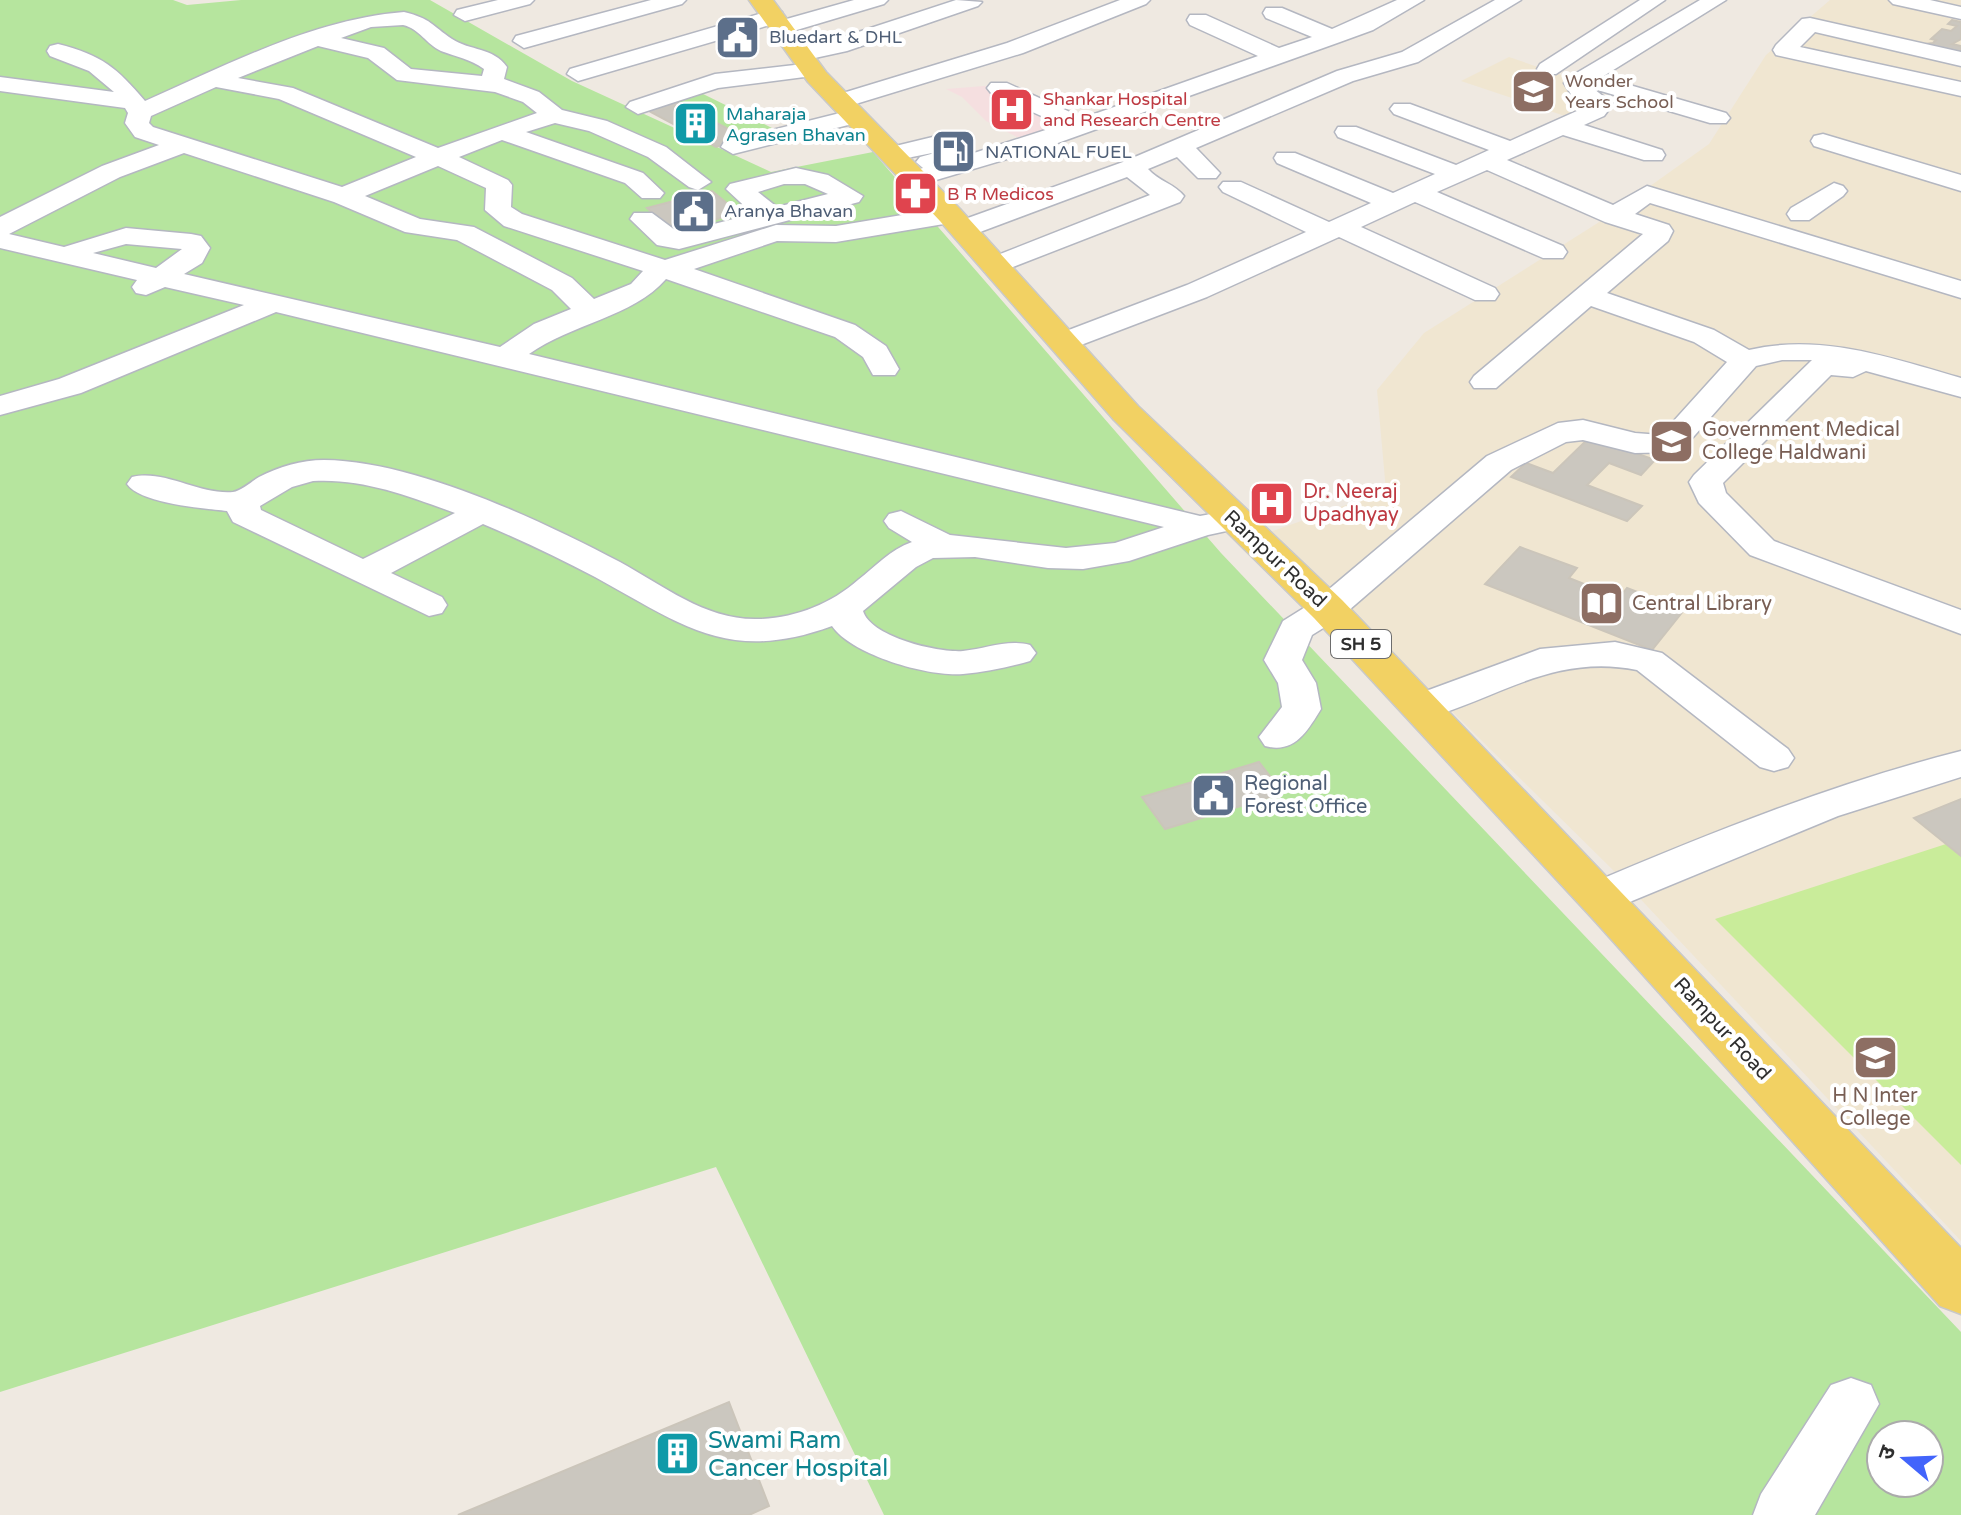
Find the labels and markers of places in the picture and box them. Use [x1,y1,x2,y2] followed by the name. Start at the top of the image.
[714,13,762,61] public building icon: Bluedart & DHL
[769,26,903,48] place label: Bluedart & DHL
[1510,67,1558,115] school or university icon: Wonder Years School
[1565,70,1674,113] place label: Wonder Years School
[988,85,1036,133] hospital icon: Shankar Hospital and Research Centre
[1043,88,1221,131] place label: Shankar Hospital and Research Centre
[671,100,719,148] building icon: Maharaja Agrasen Bhavan
[726,103,866,146] place label: Maharaja Agrasen Bhavan
[930,128,978,176] fuel station icon: NATIONAL FUEL
[985,141,1132,163] place label: NATIONAL FUEL
[892,170,940,218] pharmacy icon: B R Medicos
[947,183,1054,205] place label: B R Medicos
[669,187,717,235] public building icon: Aranya Bhavan
[724,200,853,222] place label: Aranya Bhavan
[1647,417,1695,465] school or university icon: Government Medical College Haldwani
[1702,418,1900,465] place label: Government Medical College Haldwani
[1248,480,1296,528] hospital icon: Dr. Neeraj Upadhyay
[1303,480,1399,527] place label: Dr. Neeraj Upadhyay
[1577,580,1625,628] library icon: Central Library
[1632,592,1772,616] place label: Central Library
[1189,771,1237,819] public building icon: Regional Forest Office
[1244,772,1367,819] place label: Regional Forest Office
[1851,1033,1899,1081] school or university icon: H N Inter College
[1832,1084,1918,1131] place label: H N Inter College
[708,1426,888,1483] place label: Swami Ram Cancer Hospital
[653,1430,701,1478] building icon: Swami Ram Cancer Hospital

